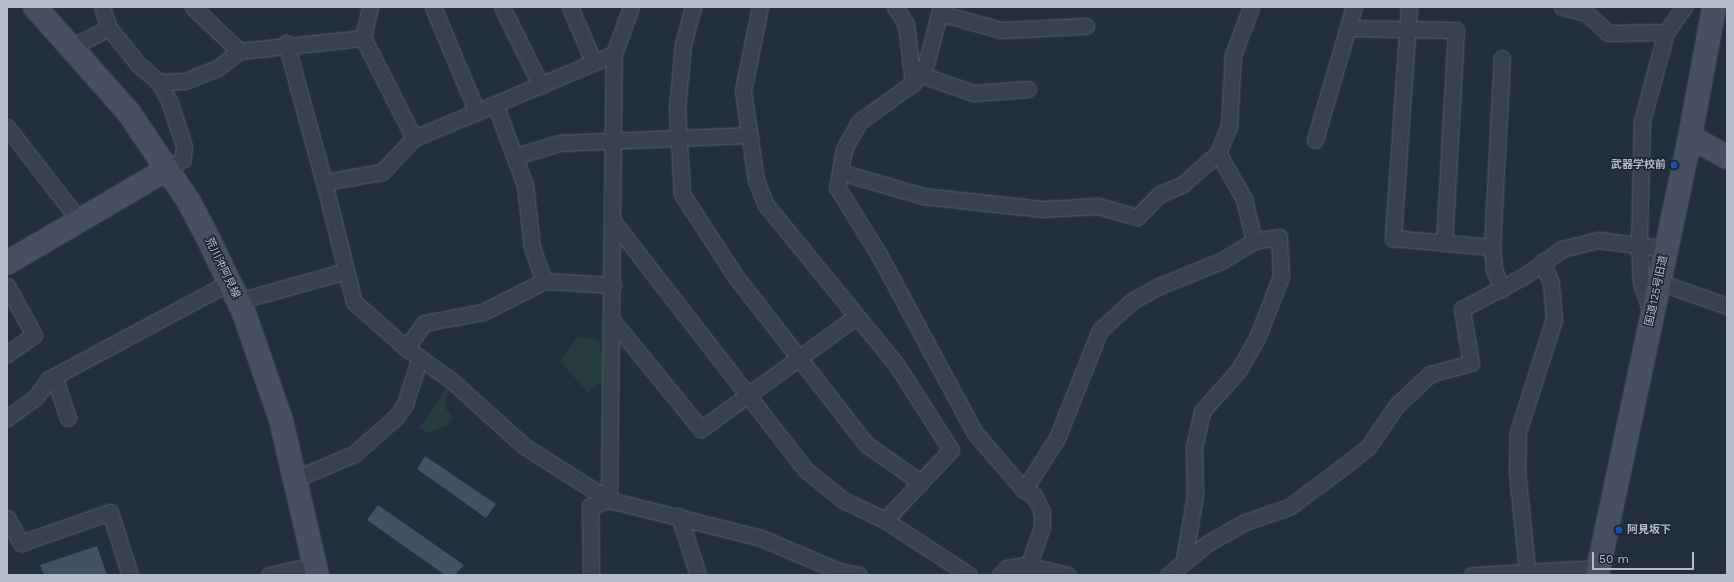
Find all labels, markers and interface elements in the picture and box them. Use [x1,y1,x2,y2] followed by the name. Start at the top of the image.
[1611,158,1666,172] place label: 武器学校前
[1669,160,1679,170] marker: 武器学校前
[202,235,242,301] street label: 荒川沖阿見線
[1643,254,1671,328] street label: 国道125号旧道
[1627,523,1671,537] place label: 阿見坂下
[1614,525,1624,535] marker: 阿見坂下
[1594,544,1696,570] scale bar
[1599,552,1629,566] text: 50 m

